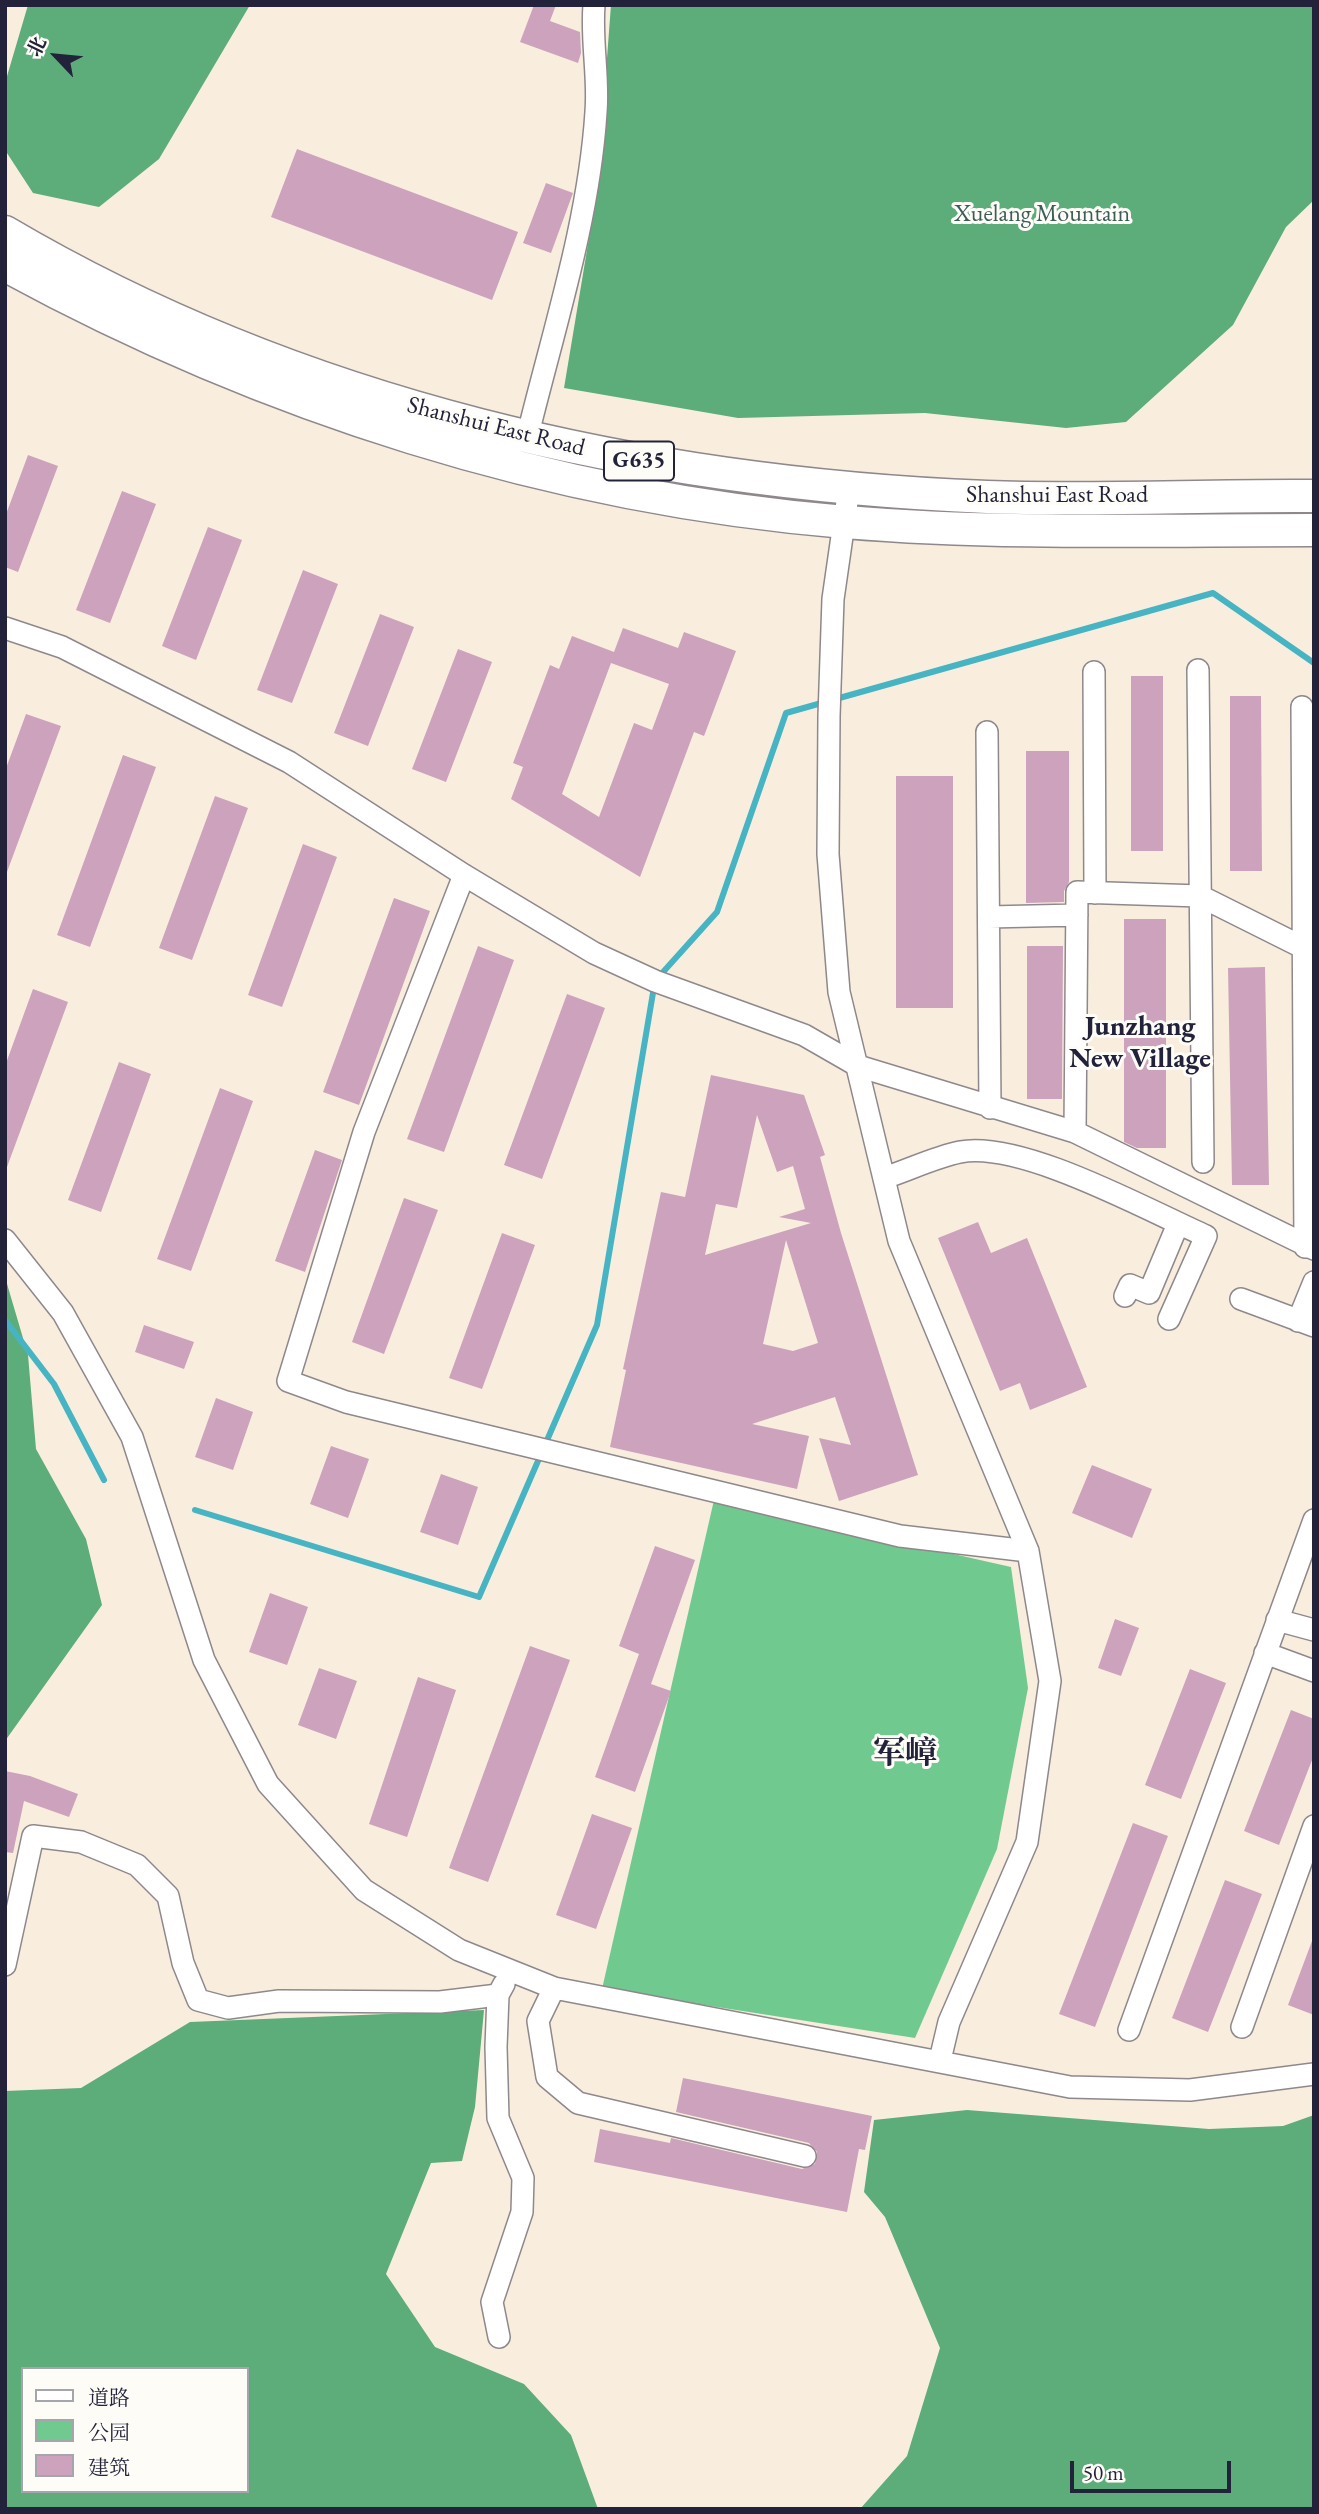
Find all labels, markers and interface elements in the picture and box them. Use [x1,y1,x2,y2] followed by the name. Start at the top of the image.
[21,21,91,91] north arrow
[21,33,52,61] text: 北
[954,200,1130,228] park label: Xuelang Mountain
[404,391,588,463] street label: Shanshui East Road
[604,442,674,481] road number: G635
[966,481,1148,509] street label: Shanshui East Road
[1069,1010,1211,1076] district label: Junzhang New Village
[873,1735,937,1773] district label: 军嶂
[21,2367,248,2493] legend
[88,2384,130,2411] text: 道路
[88,2419,130,2446] text: 公园
[1074,2448,1235,2492] scale bar
[88,2454,130,2481] text: 建筑
[1083,2459,1124,2486] text: 50 m

